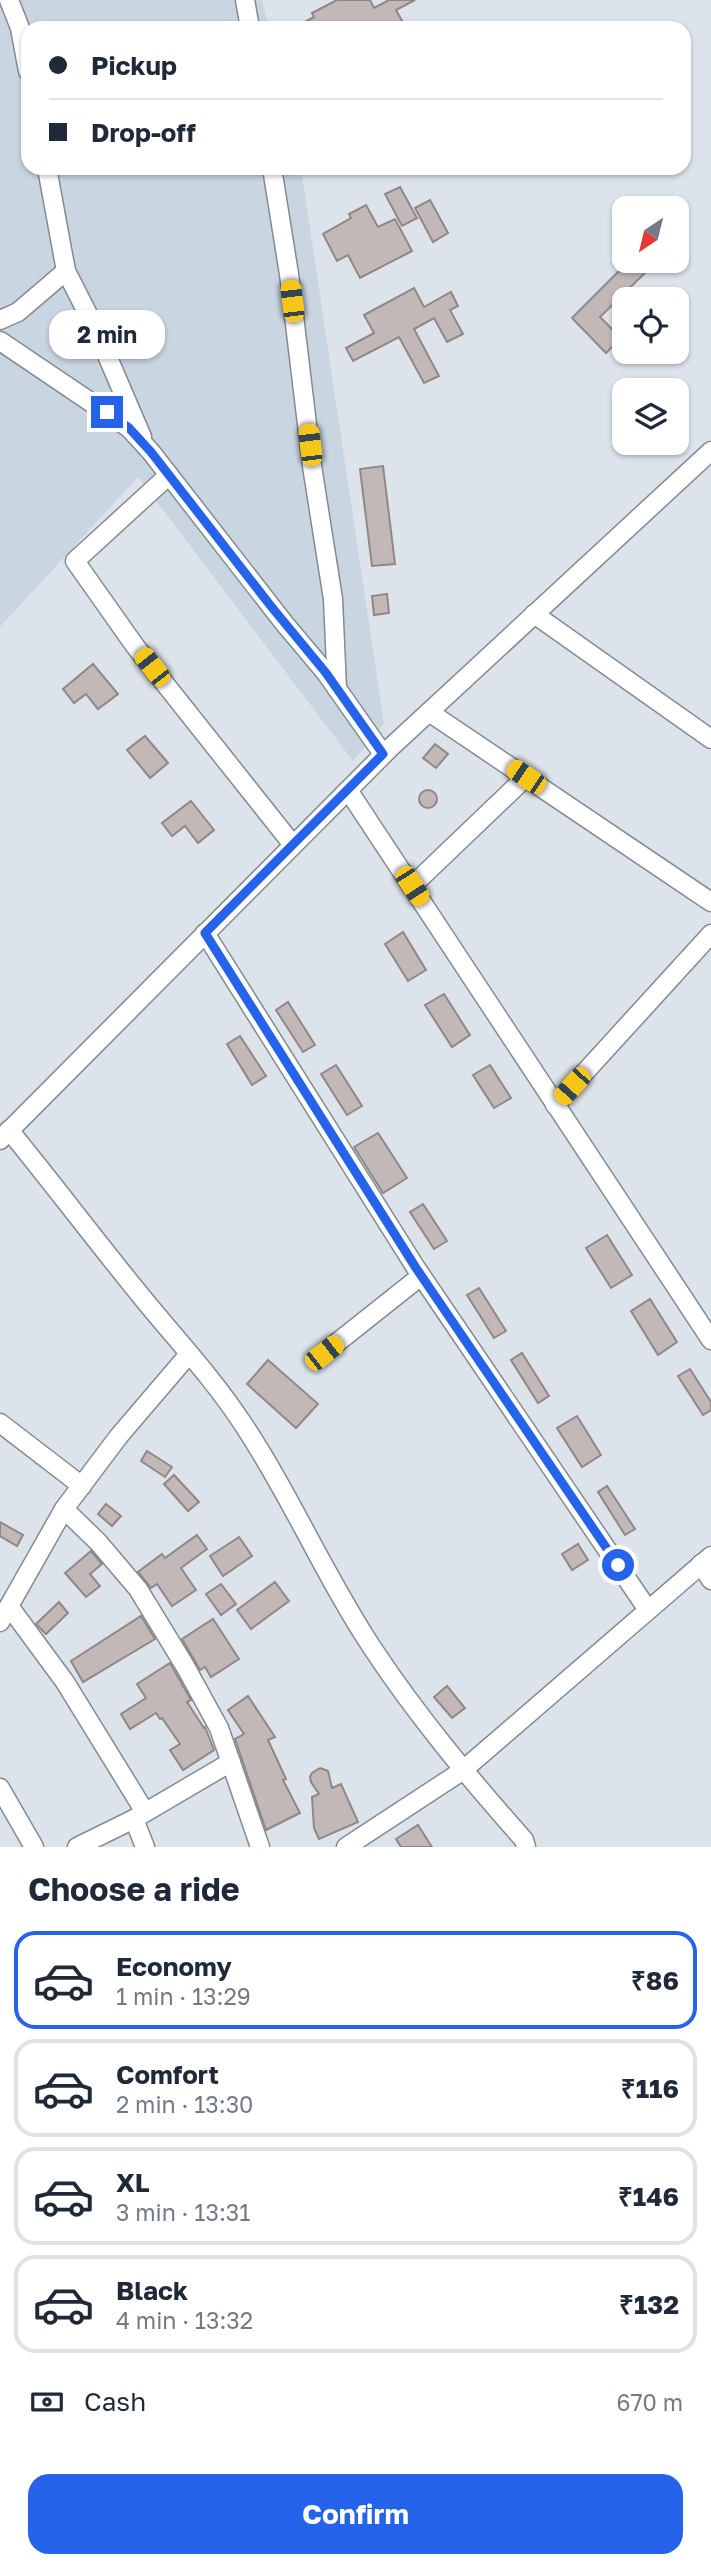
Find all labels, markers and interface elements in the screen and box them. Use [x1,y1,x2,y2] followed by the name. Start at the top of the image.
[91,50,177,81] text: Pickup
[91,117,196,148] text: Drop-off
[612,196,690,273] north arrow
[612,196,689,455] map controls
[280,279,305,323] car
[612,287,689,364] button: locate
[49,310,165,360] callout: 2 min
[77,320,137,348] text: 2 min
[612,378,689,455] button: layers
[91,396,123,428] route end
[298,423,323,467] car
[131,644,174,690] car
[503,757,550,797] car
[392,863,433,909] car
[551,1063,594,1109] car
[301,1332,348,1374] car
[602,1549,634,1581] route start
[28,1870,240,1908] text: Choose a ride
[32,1949,95,2012] icon: car
[116,1951,232,1982] text: Economy
[631,1965,679,1996] text: ₹86
[116,1982,251,2010] text: 1 min · 13:29
[32,2057,95,2120] icon: car
[116,2059,219,2090] text: Comfort
[621,2073,679,2104] text: ₹116
[116,2090,253,2118] text: 2 min · 13:30
[32,2165,95,2228] icon: car
[116,2167,150,2198] text: XL
[618,2181,679,2212] text: ₹146
[116,2198,250,2226] text: 3 min · 13:31
[32,2273,95,2336] icon: car
[116,2275,188,2306] text: Black
[619,2289,679,2320] text: ₹132
[116,2306,253,2334] text: 4 min · 13:32
[28,2383,66,2421] icon: cash
[84,2386,146,2417] text: Cash
[617,2388,683,2416] text: 670 m
[28,2474,683,2554] button: Confirm

